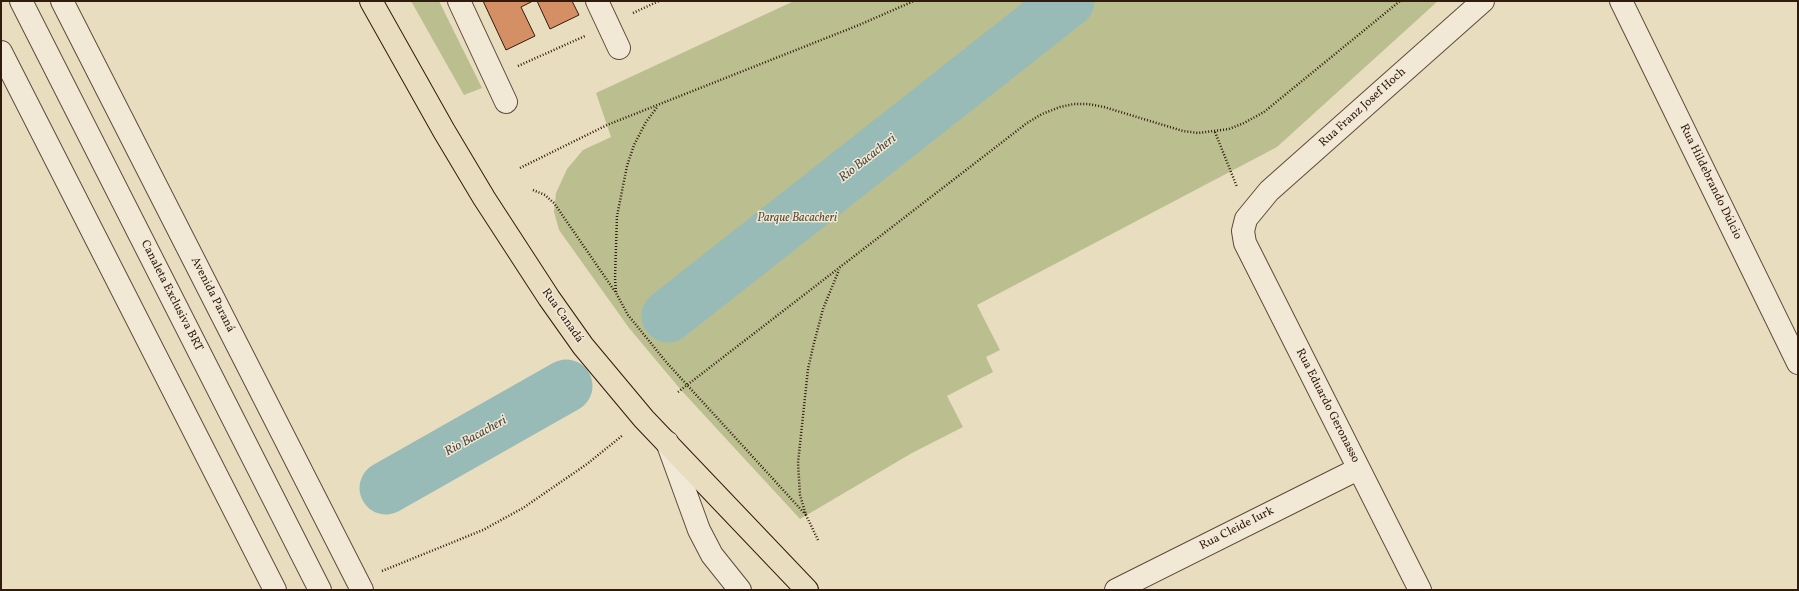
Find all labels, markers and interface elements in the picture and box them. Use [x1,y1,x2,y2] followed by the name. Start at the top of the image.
[1317,65,1409,151] street label: Rua Franz Josef Hoch
[1676,122,1744,242] street label: Rua Hildebrando Dúlcio
[836,132,900,186] water label: Rio Bacacheri
[757,212,837,226] park label: Parque Bacacheri
[137,238,205,354] street label: Canaleta Exclusiva BRT
[187,255,237,335] street label: Avenida Paraná
[538,286,586,346] street label: Rua Canadá
[1292,346,1362,466] street label: Rua Eduardo Geronasso
[442,414,510,460] water label: Rio Bacacheri
[1197,504,1277,554] street label: Rua Cleide Iurk

